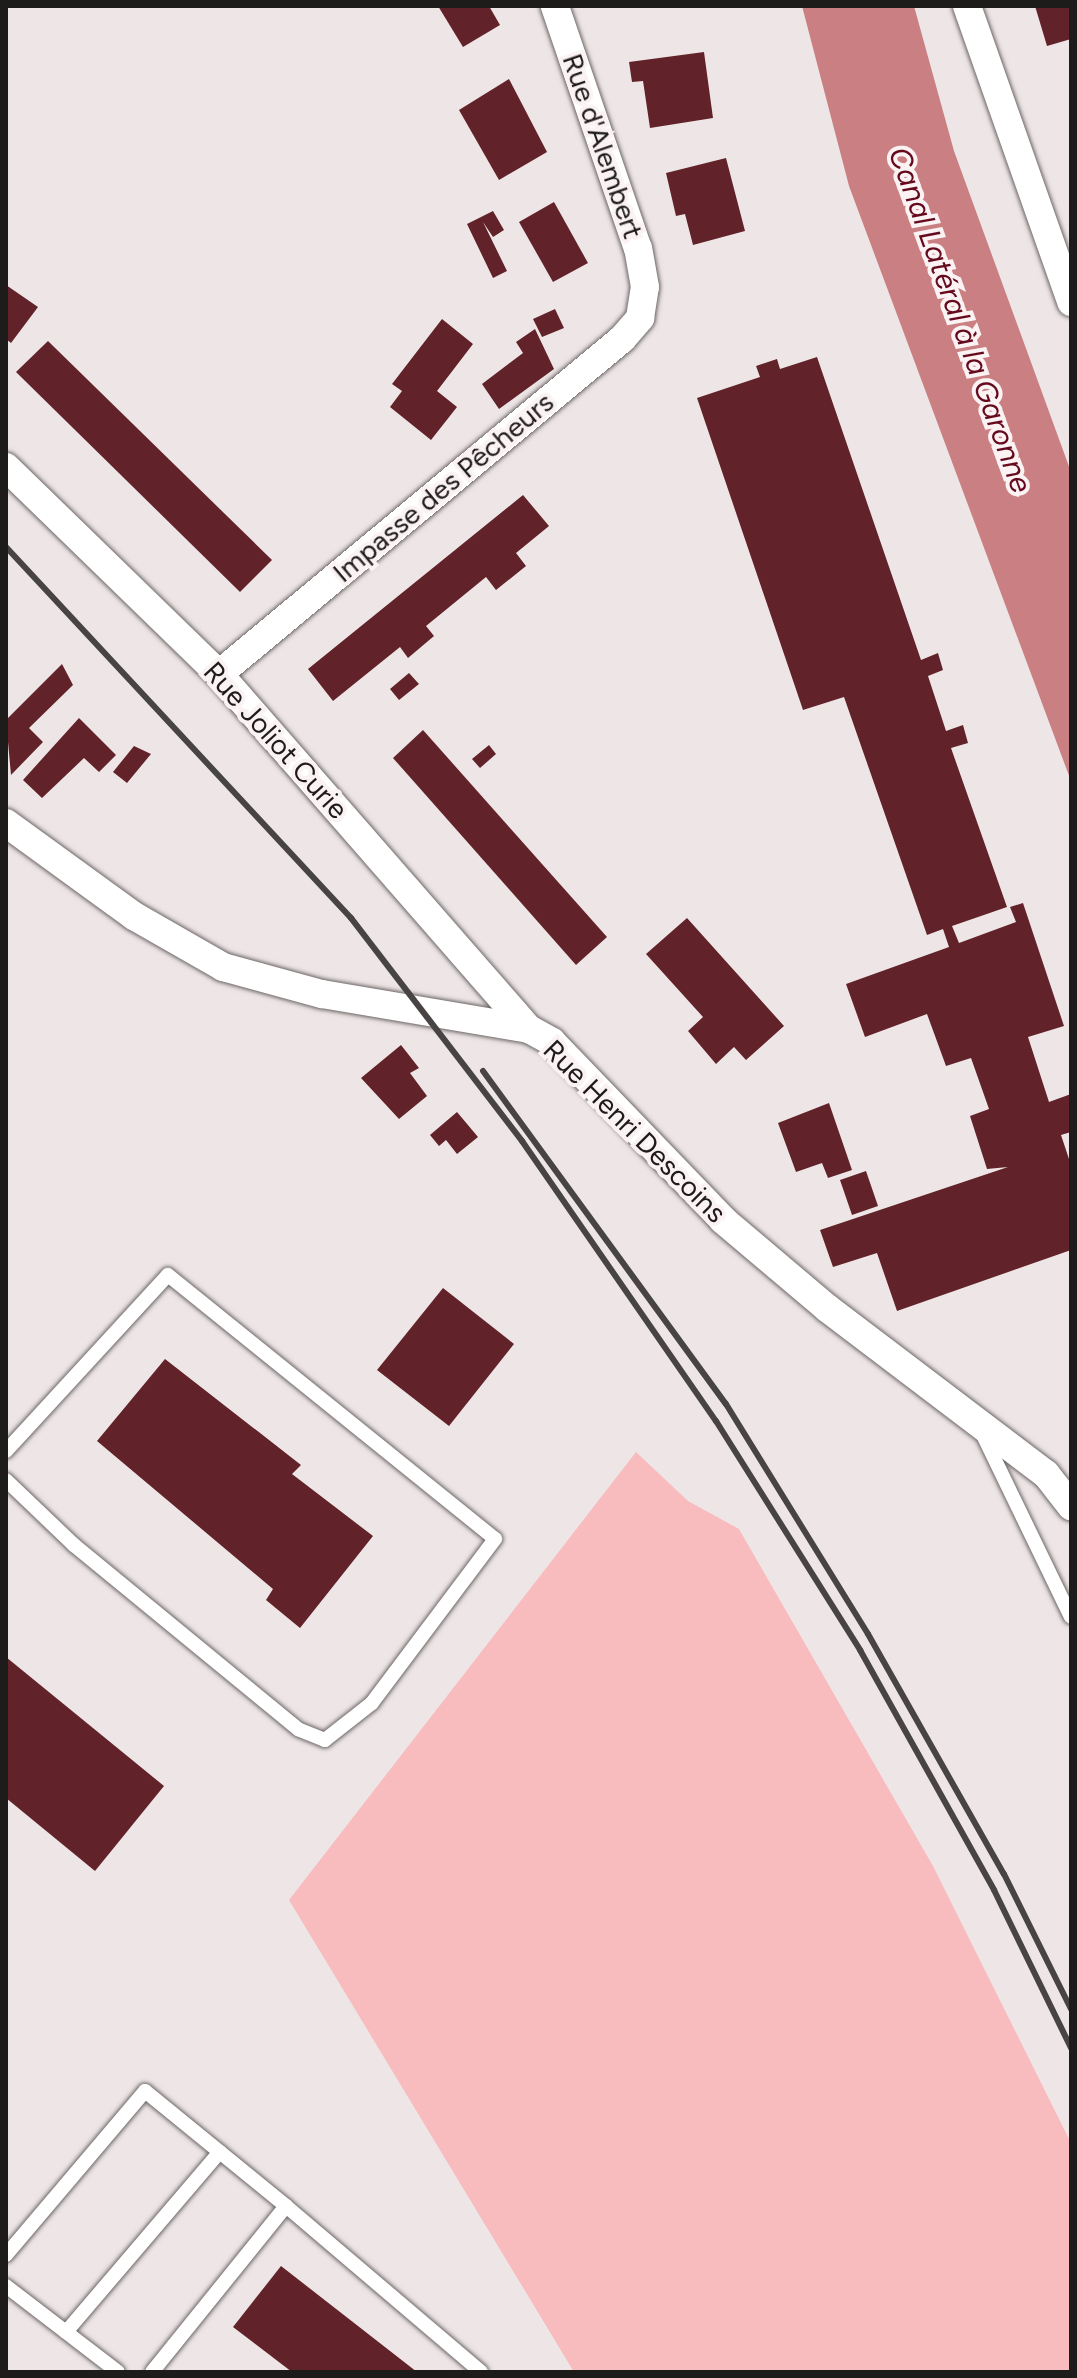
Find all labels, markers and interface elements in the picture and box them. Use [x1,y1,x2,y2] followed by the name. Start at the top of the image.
[556,49,650,243] street label: Rue d'Alembert
[881,142,1039,498] water label: Canal Latéral à la Garonne
[326,385,560,589] street label: Impasse des Pêcheurs
[197,655,355,825] street label: Rue Joliot Curie
[537,1033,733,1229] street label: Rue Henri Descoins

